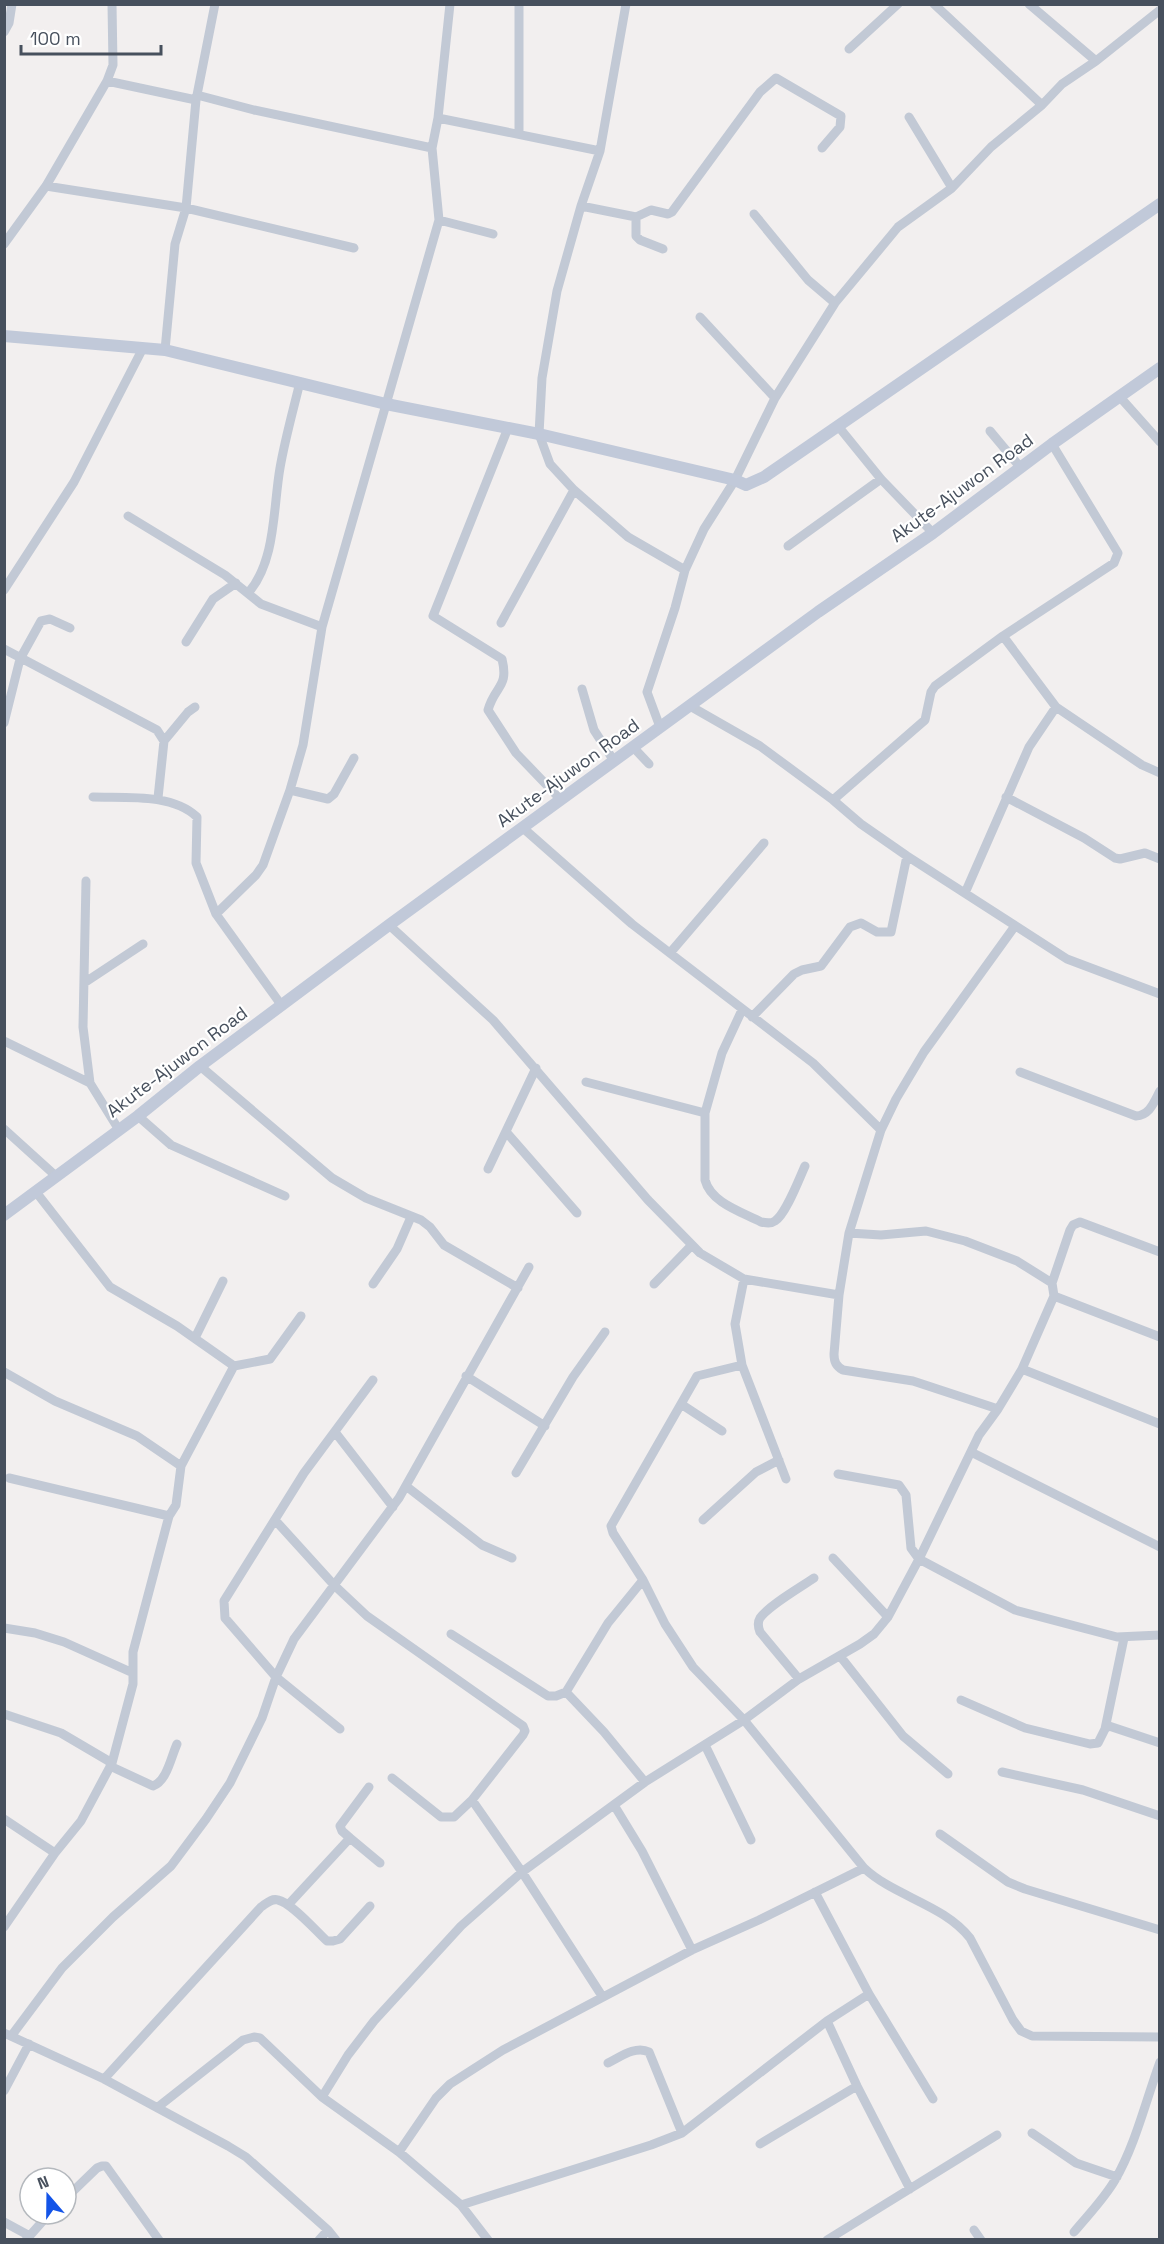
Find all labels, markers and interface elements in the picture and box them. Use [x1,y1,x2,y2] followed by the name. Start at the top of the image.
[21,18,160,56] scale bar
[30,27,81,50] text: 100 m
[886,428,1037,547] street label: Akute-Ajuwon Road
[492,713,643,832] street label: Akute-Ajuwon Road
[102,1001,252,1122] street label: Akute-Ajuwon Road
[18,2166,78,2226] north arrow
[34,2171,52,2194] text: N

